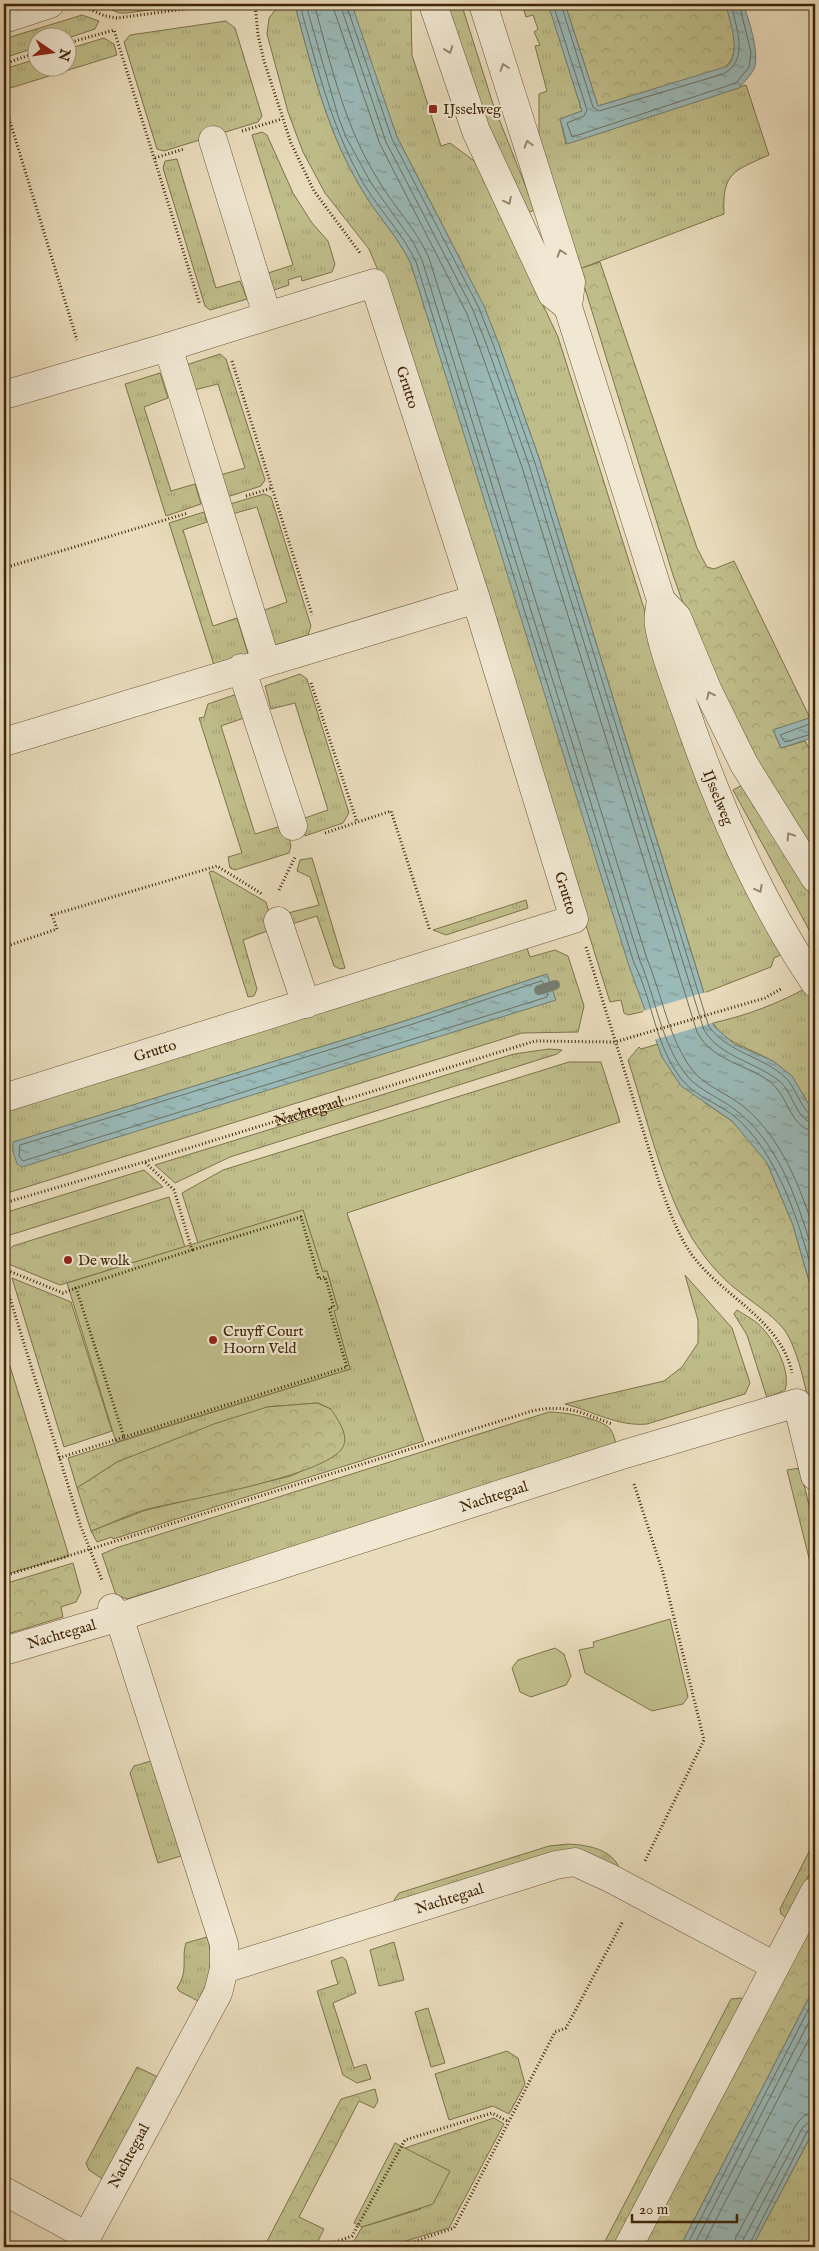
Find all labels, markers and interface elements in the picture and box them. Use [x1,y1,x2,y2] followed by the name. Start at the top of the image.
[28,28,78,78] north arrow
[443,45,453,54] one-way arrow
[54,46,74,63] text: N
[500,63,510,72] one-way arrow
[443,100,502,119] place label: IJsselweg
[427,103,439,115] marker: IJsselweg
[524,140,534,149] one-way arrow
[502,196,512,205] one-way arrow
[557,250,567,258] one-way arrow
[392,363,423,411] street label: Grutto
[706,691,717,700] one-way arrow
[698,767,738,829] street label: IJsselweg
[786,833,796,842] one-way arrow
[551,869,581,917] street label: Grutto
[753,883,763,892] one-way arrow
[131,1036,179,1066] street label: Grutto
[272,1091,346,1131] street label: Nachtegaal
[78,1251,131,1270] place label: De wolk
[62,1254,74,1266] marker: De wolk
[223,1322,304,1358] place label: Cruyff Court Hoorn Veld
[207,1334,219,1346] marker: Cruyff Court Hoorn Veld
[457,1476,531,1516] street label: Nachtegaal
[25,1615,99,1653] street label: Nachtegaal
[413,1879,487,1918] street label: Nachtegaal
[104,2120,154,2192] street label: Nachtegaal
[632,2191,736,2223] scale bar
[639,2200,669,2219] text: 20 m

